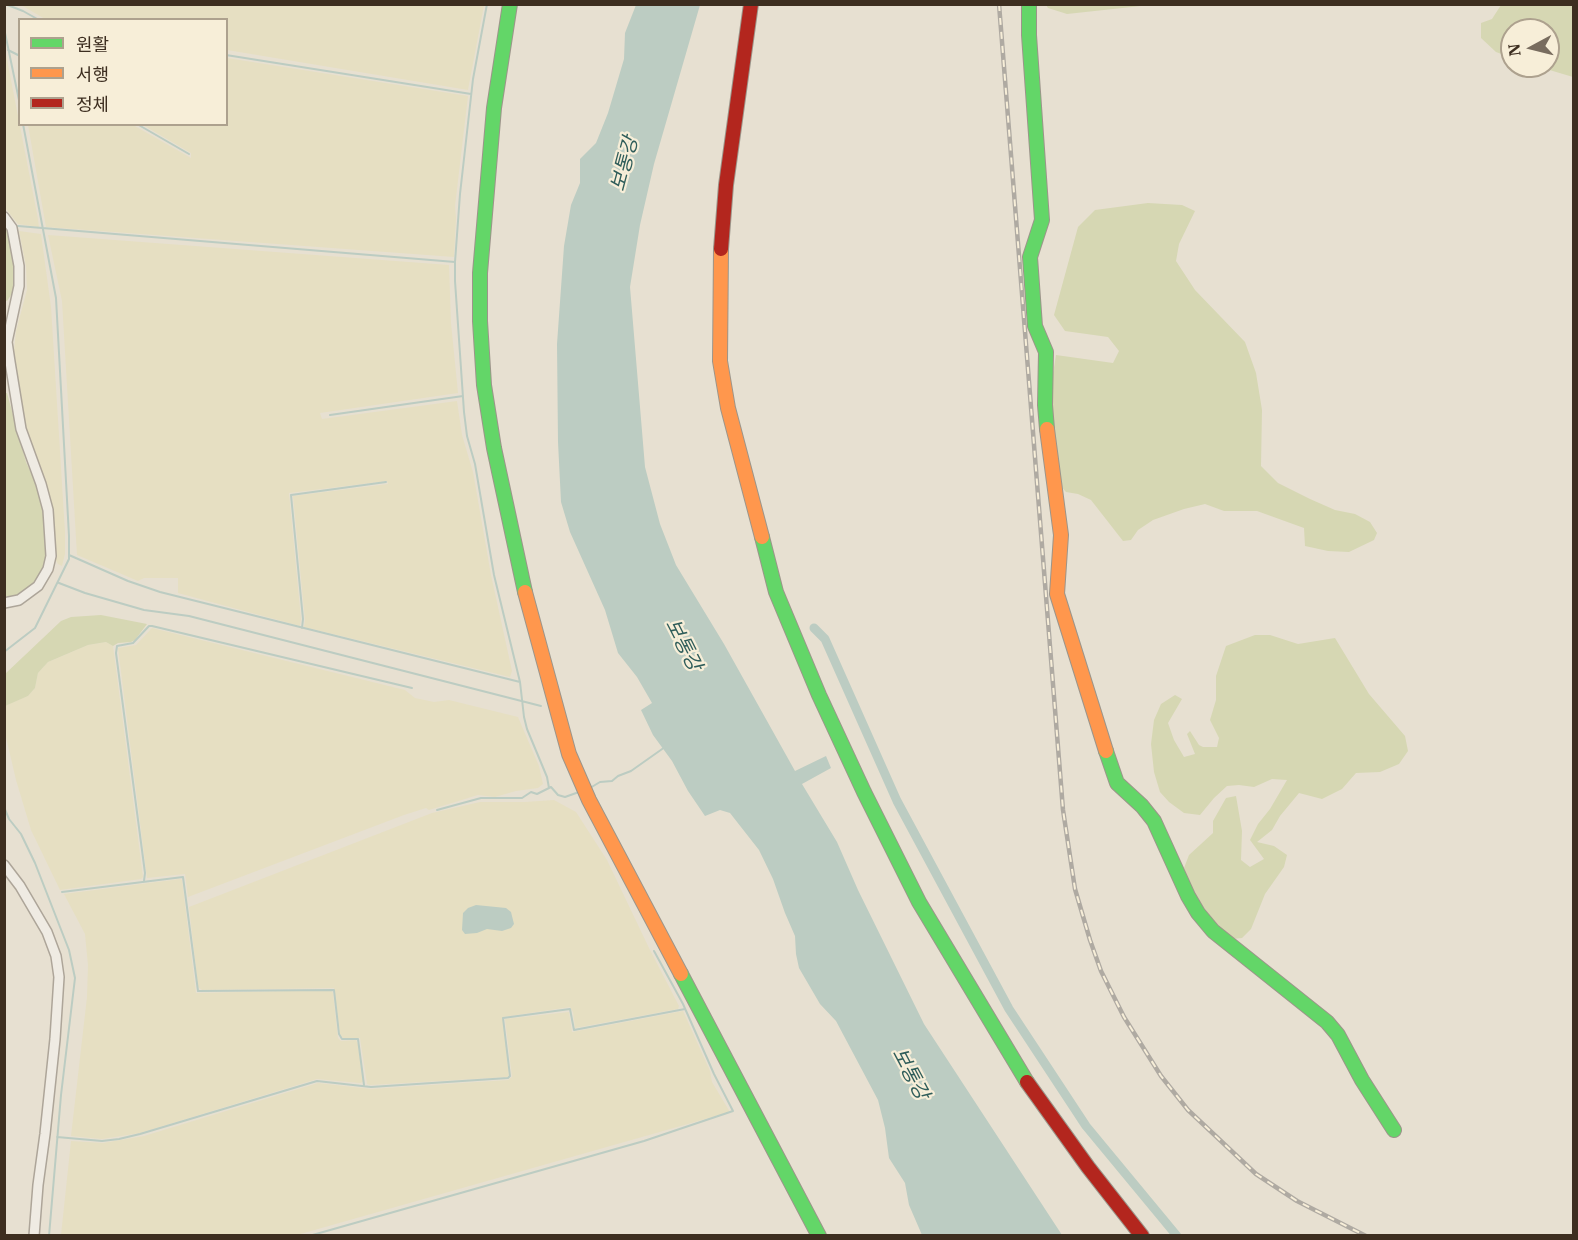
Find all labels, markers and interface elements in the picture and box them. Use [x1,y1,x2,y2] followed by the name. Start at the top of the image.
[18,18,228,126] legend
[1500,18,1560,78] north arrow
[76,33,109,56] text: 원활
[1503,42,1525,57] text: N
[76,63,109,86] text: 서행
[76,93,109,116] text: 정체
[606,134,644,194] water label: 보통강
[660,615,706,675] water label: 보통강
[886,1044,934,1104] water label: 보통강

